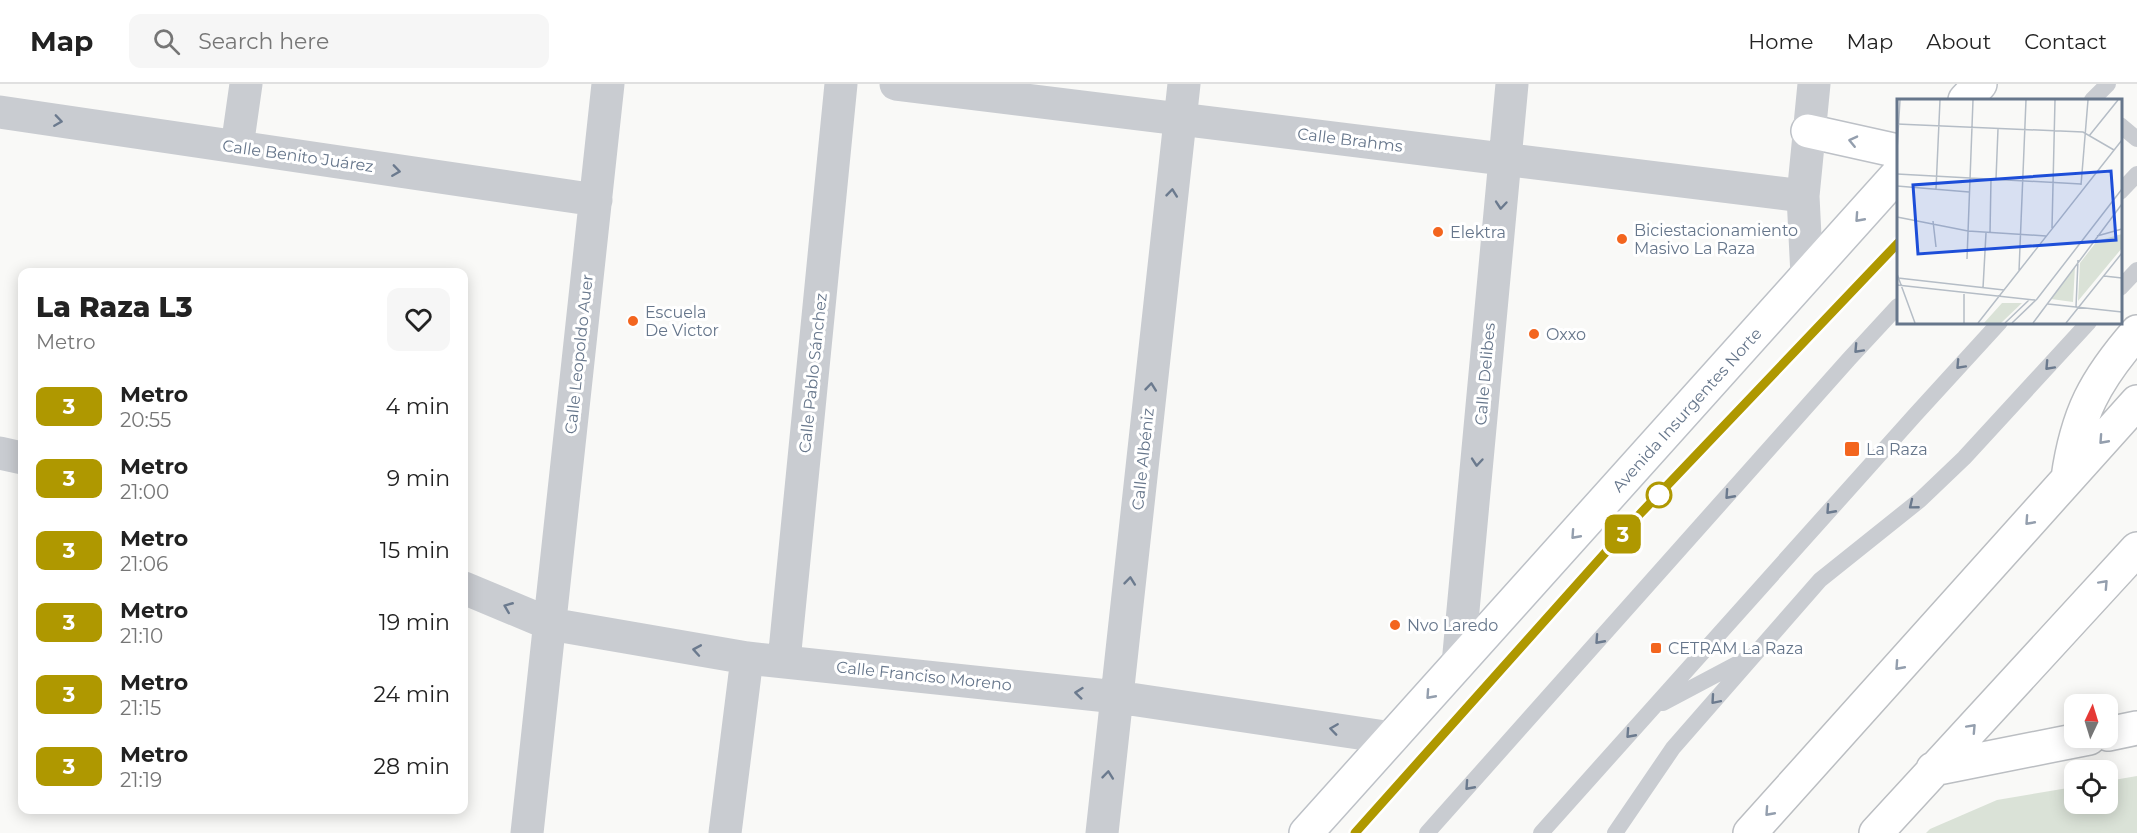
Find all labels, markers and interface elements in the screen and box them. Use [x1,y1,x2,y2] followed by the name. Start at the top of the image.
[129,14,549,68] search box
[30,24,93,58] text: Map
[150,25,183,58] icon: search
[198,28,329,55] text: Search here
[1748,29,1813,54] text: Home
[1846,29,1893,54] text: Map
[1926,29,1991,54] text: About
[2024,29,2107,54] text: Contact
[1897,99,2122,324] inset map
[53,114,62,126] one-way arrow
[1296,124,1404,156] street label: Calle Brahms
[1849,135,1859,148] one-way arrow
[221,136,375,176] street label: Calle Benito Juárez
[392,164,401,176] one-way arrow
[1165,189,1178,198] one-way arrow
[1495,200,1508,210] one-way arrow
[1855,211,1866,222] one-way arrow
[1634,221,1798,258] place label: Biciestacionamiento Masivo La Raza
[1450,223,1506,242] place label: Elektra
[1431,225,1445,239] marker: Elektra
[1615,232,1629,246] marker: Biciestacionamiento Masivo La Raza
[561,273,597,435] street label: Calle Leopoldo Auer
[387,288,450,351] button: heart
[36,290,193,324] text: La Raza L3
[795,292,831,454] street label: Calle Pablo Sánchez
[645,303,719,340] place label: Escuela De Victor
[626,314,640,328] marker: Escuela De Victor
[1471,322,1499,426] street label: Calle Delibes
[1608,324,1766,496] street label: Avenida Insurgentes Norte
[1546,325,1586,344] place label: Oxxo
[1527,327,1541,341] marker: Oxxo
[36,330,96,354] text: Metro
[1855,342,1866,353] one-way arrow
[1956,359,1967,369] one-way arrow
[2045,359,2056,369] one-way arrow
[120,381,188,408] text: Metro
[1144,383,1157,392] one-way arrow
[386,393,450,420] text: 4 min
[63,394,75,419] text: 3
[1128,407,1158,511] street label: Calle Albéniz
[120,408,171,432] text: 20:55
[2099,432,2110,443] one-way arrow
[1843,440,1861,458] marker: La Raza
[1866,440,1928,459] place label: La Raza
[120,453,188,480] text: Metro
[1471,457,1484,466] one-way arrow
[387,465,450,492] text: 9 min
[63,466,75,491] text: 3
[120,480,169,504] text: 21:00
[1646,482,1672,508] unlabelled marker
[1725,488,1736,499] one-way arrow
[1909,498,1920,509] one-way arrow
[1826,503,1837,514] one-way arrow
[1604,514,1642,554] line badge: 3
[2025,514,2036,525] one-way arrow
[1617,522,1629,547] text: 3
[120,525,188,552] text: Metro
[1571,527,1582,538] one-way arrow
[380,537,450,564] text: 15 min
[63,538,75,563] text: 3
[120,552,168,576] text: 21:06
[1123,576,1135,586] one-way arrow
[2097,581,2108,591] one-way arrow
[120,597,188,624] text: Metro
[503,602,514,614] one-way arrow
[379,609,450,636] text: 19 min
[63,610,75,635] text: 3
[1407,616,1498,635] place label: Nvo Laredo
[1388,618,1402,632] marker: Nvo Laredo
[120,624,163,648] text: 21:10
[1595,634,1606,644] one-way arrow
[1668,639,1803,658] place label: CETRAM La Raza
[1649,641,1663,655] marker: CETRAM La Raza
[692,644,702,656] one-way arrow
[835,657,1013,695] street label: Calle Franciso Moreno
[1895,660,1906,670] one-way arrow
[120,669,188,696] text: Metro
[374,681,450,708] text: 24 min
[63,682,75,707] text: 3
[1074,687,1083,700] one-way arrow
[1426,688,1437,699] one-way arrow
[1711,693,1722,704] one-way arrow
[2064,694,2118,748] north arrow
[2064,694,2118,814] map controls
[120,696,161,720] text: 21:15
[1329,724,1339,736] one-way arrow
[1965,724,1976,734] one-way arrow
[1626,727,1637,738] one-way arrow
[120,741,188,768] text: Metro
[374,753,450,780] text: 28 min
[63,754,75,779] text: 3
[2064,760,2118,814] button: locate
[120,768,162,792] text: 21:19
[1101,770,1114,779] one-way arrow
[1465,779,1476,790] one-way arrow
[1765,805,1776,816] one-way arrow

